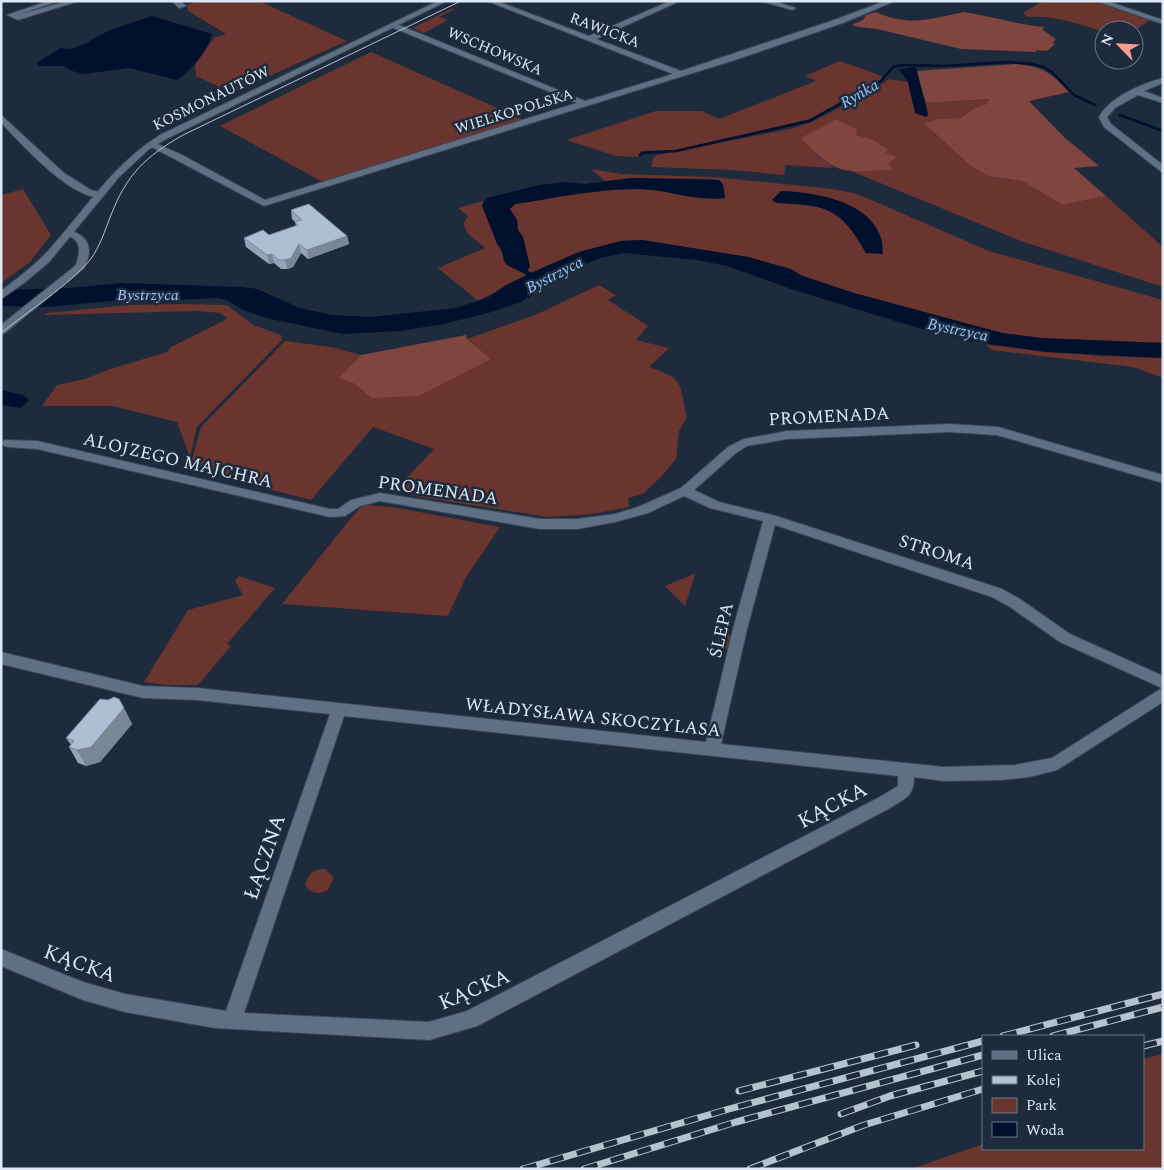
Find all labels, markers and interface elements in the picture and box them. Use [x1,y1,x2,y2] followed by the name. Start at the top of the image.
[566,7,643,54] street label: RAWICKA
[1094,20,1144,70] north arrow
[443,21,546,82] street label: WSCHOWSKA
[1096,30,1119,49] text: N
[149,60,274,137] street label: KOSMONAUTÓW
[836,73,883,114] water label: Ryńka
[452,83,576,140] street label: WIELKOPOLSKA
[521,250,587,300] water label: Bystrzyca
[117,283,179,307] water label: Bystrzyca
[925,312,991,348] water label: Bystrzyca
[768,400,890,433] street label: PROMENADA
[81,426,275,495] street label: ALOJZEGO MAJCHRA
[376,469,500,512] street label: PROMENADA
[895,527,978,577] street label: STROMA
[702,600,741,660] street label: ŚLEPA
[464,691,722,744] street label: WŁADYSŁAWA SKOCZYLASA
[792,774,873,838] street label: KĄCKA
[235,810,295,904] street label: ŁĄCZNA
[39,936,121,992] street label: KĄCKA
[434,960,515,1019] street label: KĄCKA
[982,1035,1144,1150] legend
[1026,1044,1062,1067] text: Ulica
[1026,1069,1061,1092] text: Kolej
[1026,1094,1057,1117] text: Park
[1026,1119,1065,1142] text: Woda

